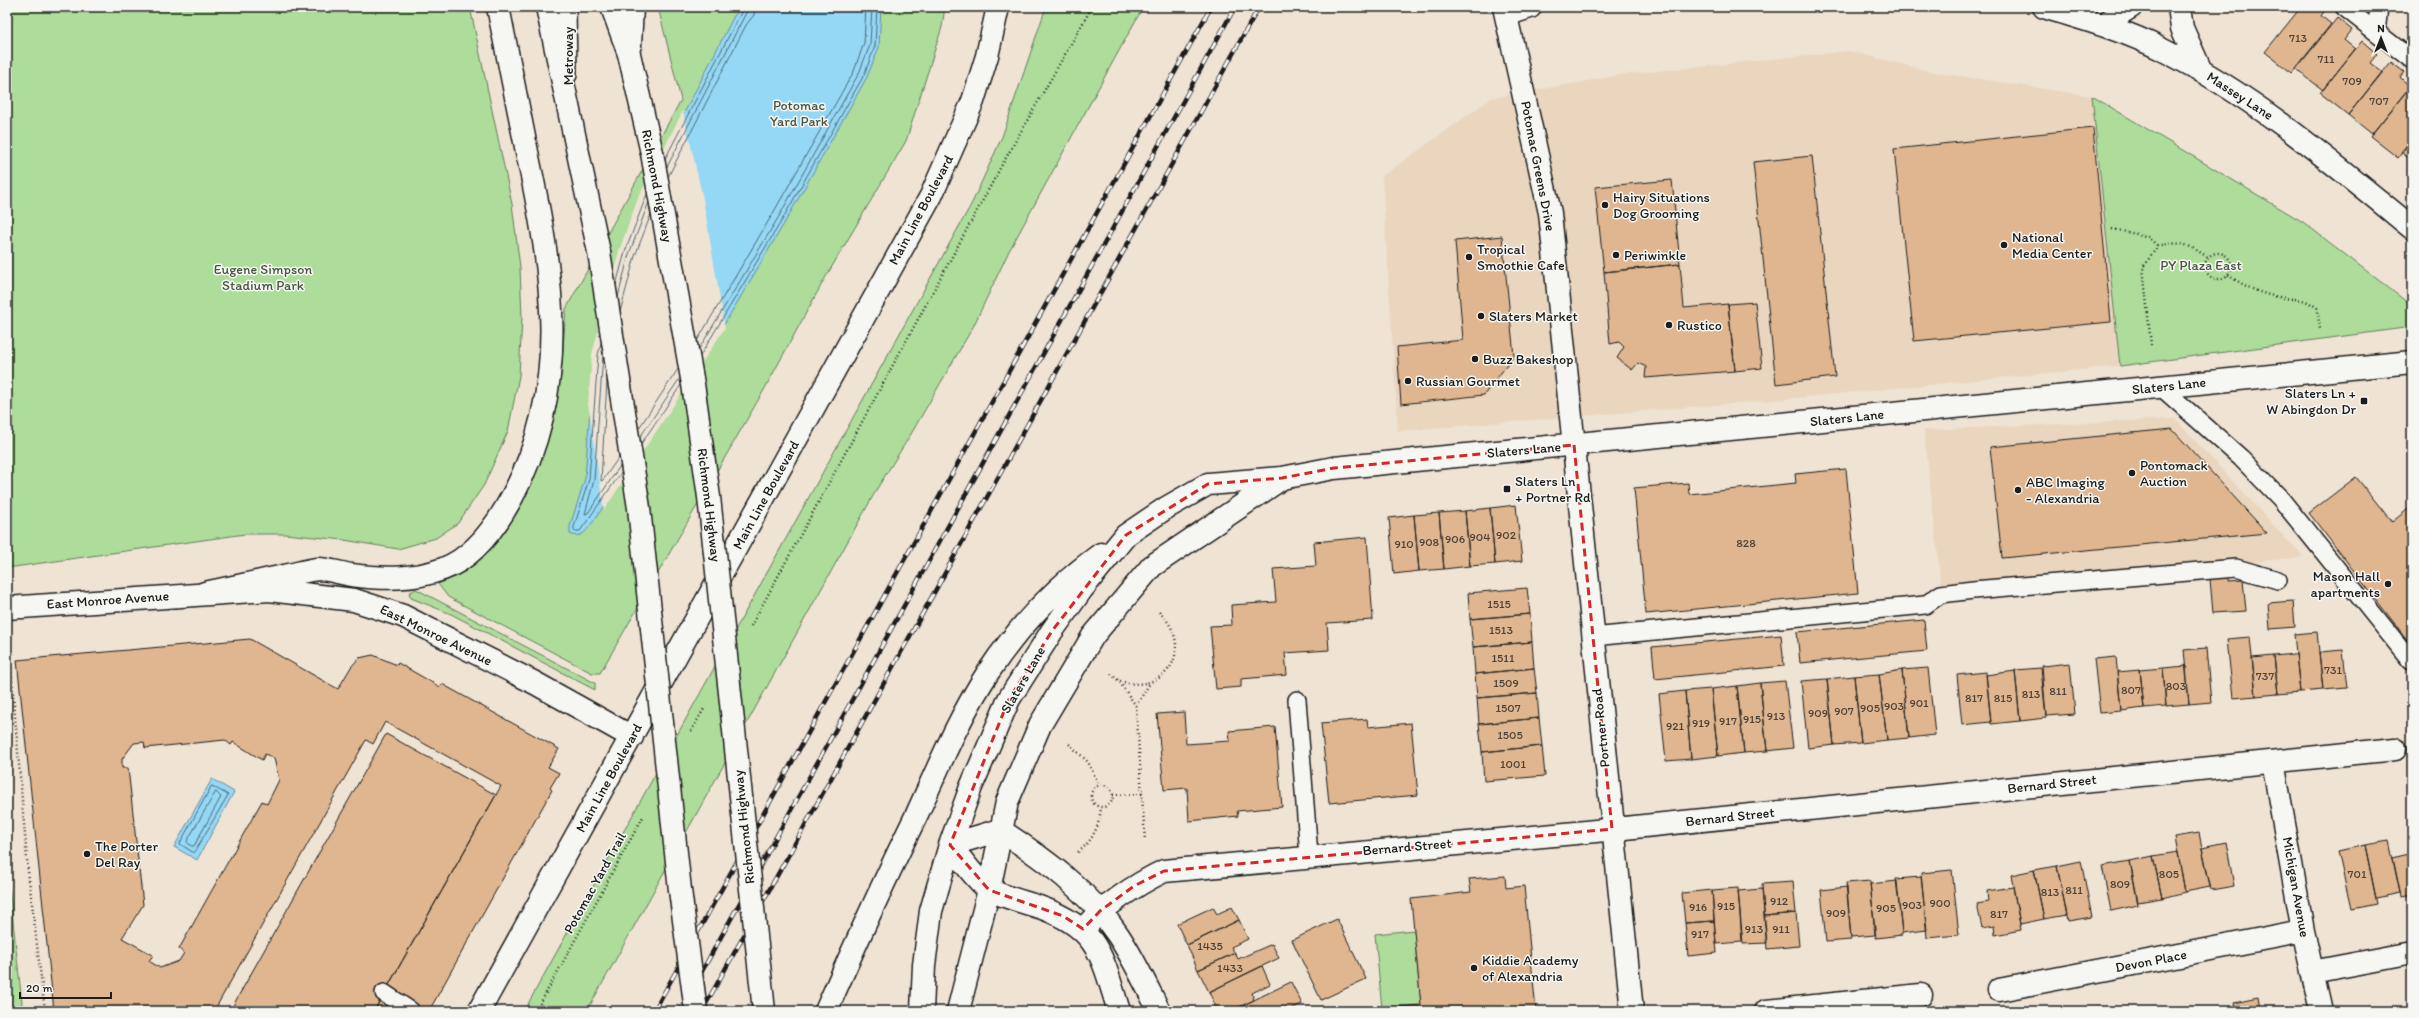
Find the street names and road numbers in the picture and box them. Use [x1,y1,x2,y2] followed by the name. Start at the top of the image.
[560,26,577,85] street label: Metroway
[2203,68,2277,124] street label: Massey Lane
[1517,99,1559,233] street label: Potomac Greens Drive
[638,128,676,244] street label: Richmond Highway
[885,152,957,268] street label: Main Line Boulevard
[2131,374,2207,398] street label: Slaters Lane
[1809,406,1885,430] street label: Slaters Lane
[729,437,803,552] street label: Main Line Boulevard
[1486,438,1562,462] street label: Slaters Lane
[694,447,724,563] street label: Richmond Highway
[46,587,170,613] street label: East Monroe Avenue
[377,600,495,670] street label: East Monroe Avenue
[997,643,1049,716] street label: Slaters Lane
[1588,687,1614,768] street label: Portner Road
[572,720,646,835] street label: Main Line Boulevard
[730,769,758,885] street label: Richmond Highway
[2007,771,2097,797] street label: Bernard Street
[1685,804,1775,830] street label: Bernard Street
[560,829,630,937] street label: Potomac Yard Trail
[1362,835,1452,859] street label: Bernard Street
[2279,835,2313,939] street label: Michigan Avenue
[2114,946,2189,976] street label: Devon Place

